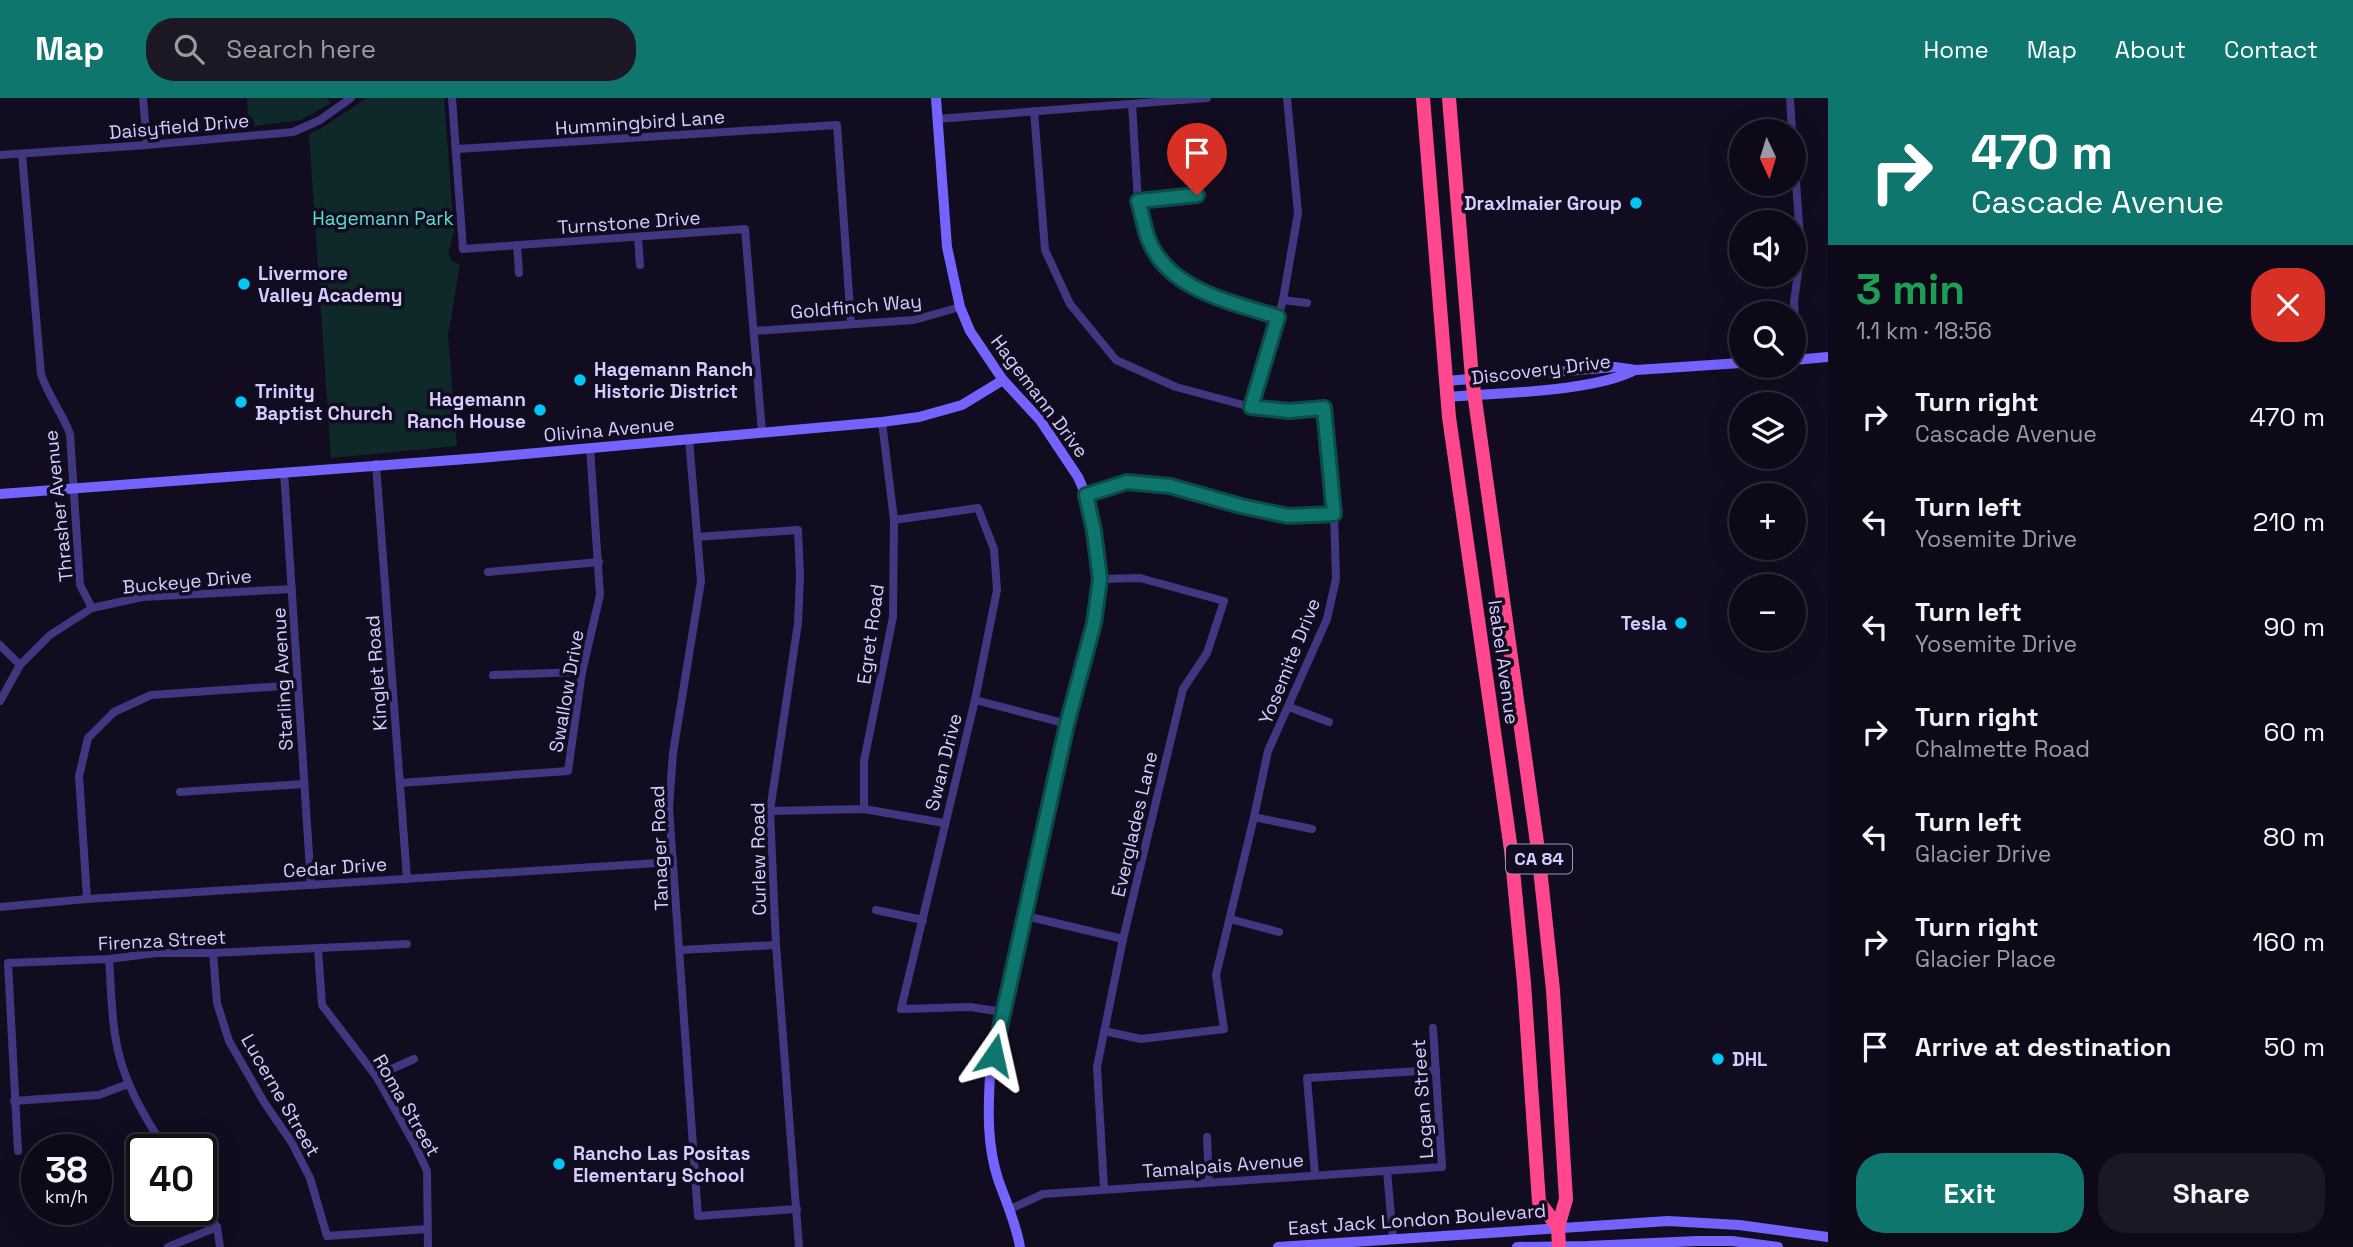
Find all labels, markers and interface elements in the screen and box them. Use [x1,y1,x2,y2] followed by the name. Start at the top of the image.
[146,18,636,81] search box
[35,28,104,70] text: Map
[170,30,208,68] icon: search
[226,32,376,66] text: Search here
[1923,34,1989,65] text: Home
[2027,34,2077,65] text: Map
[2115,34,2186,65] text: About
[2224,34,2318,65] text: Contact
[554,104,726,141] street label: Hummingbird Lane
[108,108,250,145] street label: Daisyfield Drive
[1729,119,1806,196] north arrow
[1729,119,1806,651] map controls
[1971,121,2113,183] text: 470 m
[1167,123,1227,195] pin
[1856,126,1947,217] icon: right
[1178,134,1216,172] icon: arrive
[1971,182,2224,222] text: Cascade Avenue
[1464,191,1622,216] place label: Draxlmaier Group
[1628,195,1644,211] marker: Draxlmaier Group
[557,205,701,240] street label: Turnstone Drive
[312,206,454,231] park label: Hagemann Park
[1729,210,1806,287] button: sound
[258,261,402,308] place label: Livermore Valley Academy
[1856,263,1965,316] text: 3 min
[2251,268,2325,342] button: close
[236,276,252,292] marker: Livermore Valley Academy
[789,288,923,325] street label: Goldfinch Way
[1729,301,1806,378] button: search
[1856,316,1992,346] text: 1.1 km · 18:56
[985,330,1094,463] street label: Hagemann Drive
[1470,349,1612,390] street label: Discovery Drive
[594,357,753,404] place label: Hagemann Ranch Historic District
[572,372,588,388] marker: Hagemann Ranch Historic District
[255,379,393,426] place label: Trinity Baptist Church
[1915,385,2039,419] text: Turn right
[407,387,526,434] place label: Hagemann Ranch House
[1729,392,1806,469] button: layers
[233,394,249,410] marker: Trinity Baptist Church
[1856,398,1894,436] icon: right
[2249,400,2325,434] text: 470 m
[532,402,548,418] marker: Hagemann Ranch House
[543,411,676,448] street label: Olivina Avenue
[1915,419,2097,449] text: Cascade Avenue
[38,429,79,583] street label: Thrasher Avenue
[1729,483,1806,560] button: +
[1915,490,2022,524] text: Turn left
[1856,503,1894,541] icon: left
[2253,505,2325,539] text: 210 m
[1915,524,2077,554] text: Yosemite Drive
[121,563,253,600] street label: Buckeye Drive
[1729,574,1806,651] button: −
[851,582,890,686] street label: Egret Road
[1253,594,1326,728] street label: Yosemite Drive
[1915,595,2022,629] text: Turn left
[1482,598,1525,726] street label: Isabel Avenue
[266,607,299,751] street label: Starling Avenue
[1856,608,1894,646] icon: left
[2263,610,2325,644] text: 90 m
[1621,611,1667,636] place label: Tesla
[360,614,393,732] street label: Kinglet Road
[1673,615,1689,631] marker: Tesla
[543,628,590,754] street label: Swallow Drive
[1915,629,2077,659] text: Yosemite Drive
[1915,700,2039,734] text: Turn right
[919,711,968,814] street label: Swan Drive
[1856,713,1894,751] icon: right
[2263,715,2325,749] text: 60 m
[1915,734,2090,764] text: Chalmette Road
[1106,749,1163,899] street label: Everglades Lane
[645,785,674,911] street label: Tanager Road
[745,802,772,916] street label: Curlew Road
[1915,805,2022,839] text: Turn left
[1856,818,1894,856] icon: left
[2263,820,2325,854] text: 80 m
[1915,839,2051,869] text: Glacier Drive
[1506,844,1572,874] road number: CA 84
[282,851,388,884] street label: Cedar Drive
[1915,910,2039,944] text: Turn right
[1856,923,1894,961] icon: right
[97,925,227,956] street label: Firenza Street
[2253,925,2325,959] text: 160 m
[1915,944,2056,974] text: Glacier Place
[957,1018,1031,1092] position arrow
[1856,1028,1894,1066] icon: arrive
[235,1029,326,1161] street label: Lucerne Street
[1915,1030,2172,1064] text: Arrive at destination
[2264,1030,2325,1064] text: 50 m
[1406,1038,1439,1160] street label: Logan Street
[1732,1047,1767,1072] place label: DHL
[367,1050,446,1161] street label: Roma Street
[1710,1051,1726,1067] marker: DHL
[126,1134,217,1225] speed limit sign: 40
[573,1141,750,1188] place label: Rancho Las Positas Elementary School
[1141,1147,1305,1184] street label: Tamalpais Avenue
[45,1148,88,1192] text: 38
[1856,1153,2084,1233] button: Exit
[2098,1153,2325,1233] button: Share
[551,1156,567,1172] marker: Rancho Las Positas Elementary School
[45,1185,88,1208] text: km/h
[1287,1198,1547,1241] street label: East Jack London Boulevard

